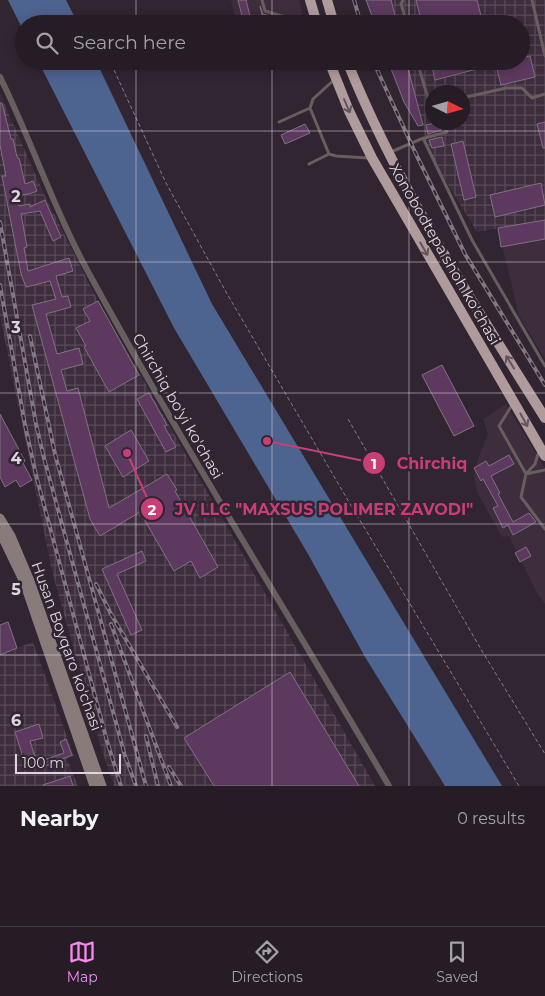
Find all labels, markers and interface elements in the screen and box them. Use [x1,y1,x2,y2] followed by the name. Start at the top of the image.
[15,15,530,70] search box
[33,29,61,57] icon: search
[73,31,186,54] text: Search here
[425,85,470,130] north arrow
[343,98,353,113] one-way arrow
[385,160,505,348] street label: Xonobodtepa shoh ko'chasi
[11,187,21,206] text: 2
[419,242,429,256] one-way arrow
[10,318,21,337] text: 3
[129,330,227,482] street label: Chirchiq bo'yi ko'chasi
[505,356,515,370] one-way arrow
[519,412,529,427] one-way arrow
[362,448,477,479] callout: Chirchiq
[10,449,22,468] text: 4
[371,454,377,473] text: 1
[397,454,467,473] text: Chirchiq
[140,494,483,525] callout: JV LLC "MAXSUS POLIMER ZAVODI"
[148,500,157,519] text: 2
[174,500,473,519] text: JV LLC "MAXSUS POLIMER ZAVODI"
[28,559,106,733] street label: Husan Boyqaro ko'chasi
[11,580,21,599] text: 5
[11,711,21,730] text: 6
[15,751,121,774] scale bar
[22,754,64,772] text: 100 m
[20,806,99,831] text: Nearby
[457,809,525,828] text: 0 results
[67,938,98,986] tab: Map
[231,938,303,986] tab: Directions
[436,938,478,986] tab: Saved

